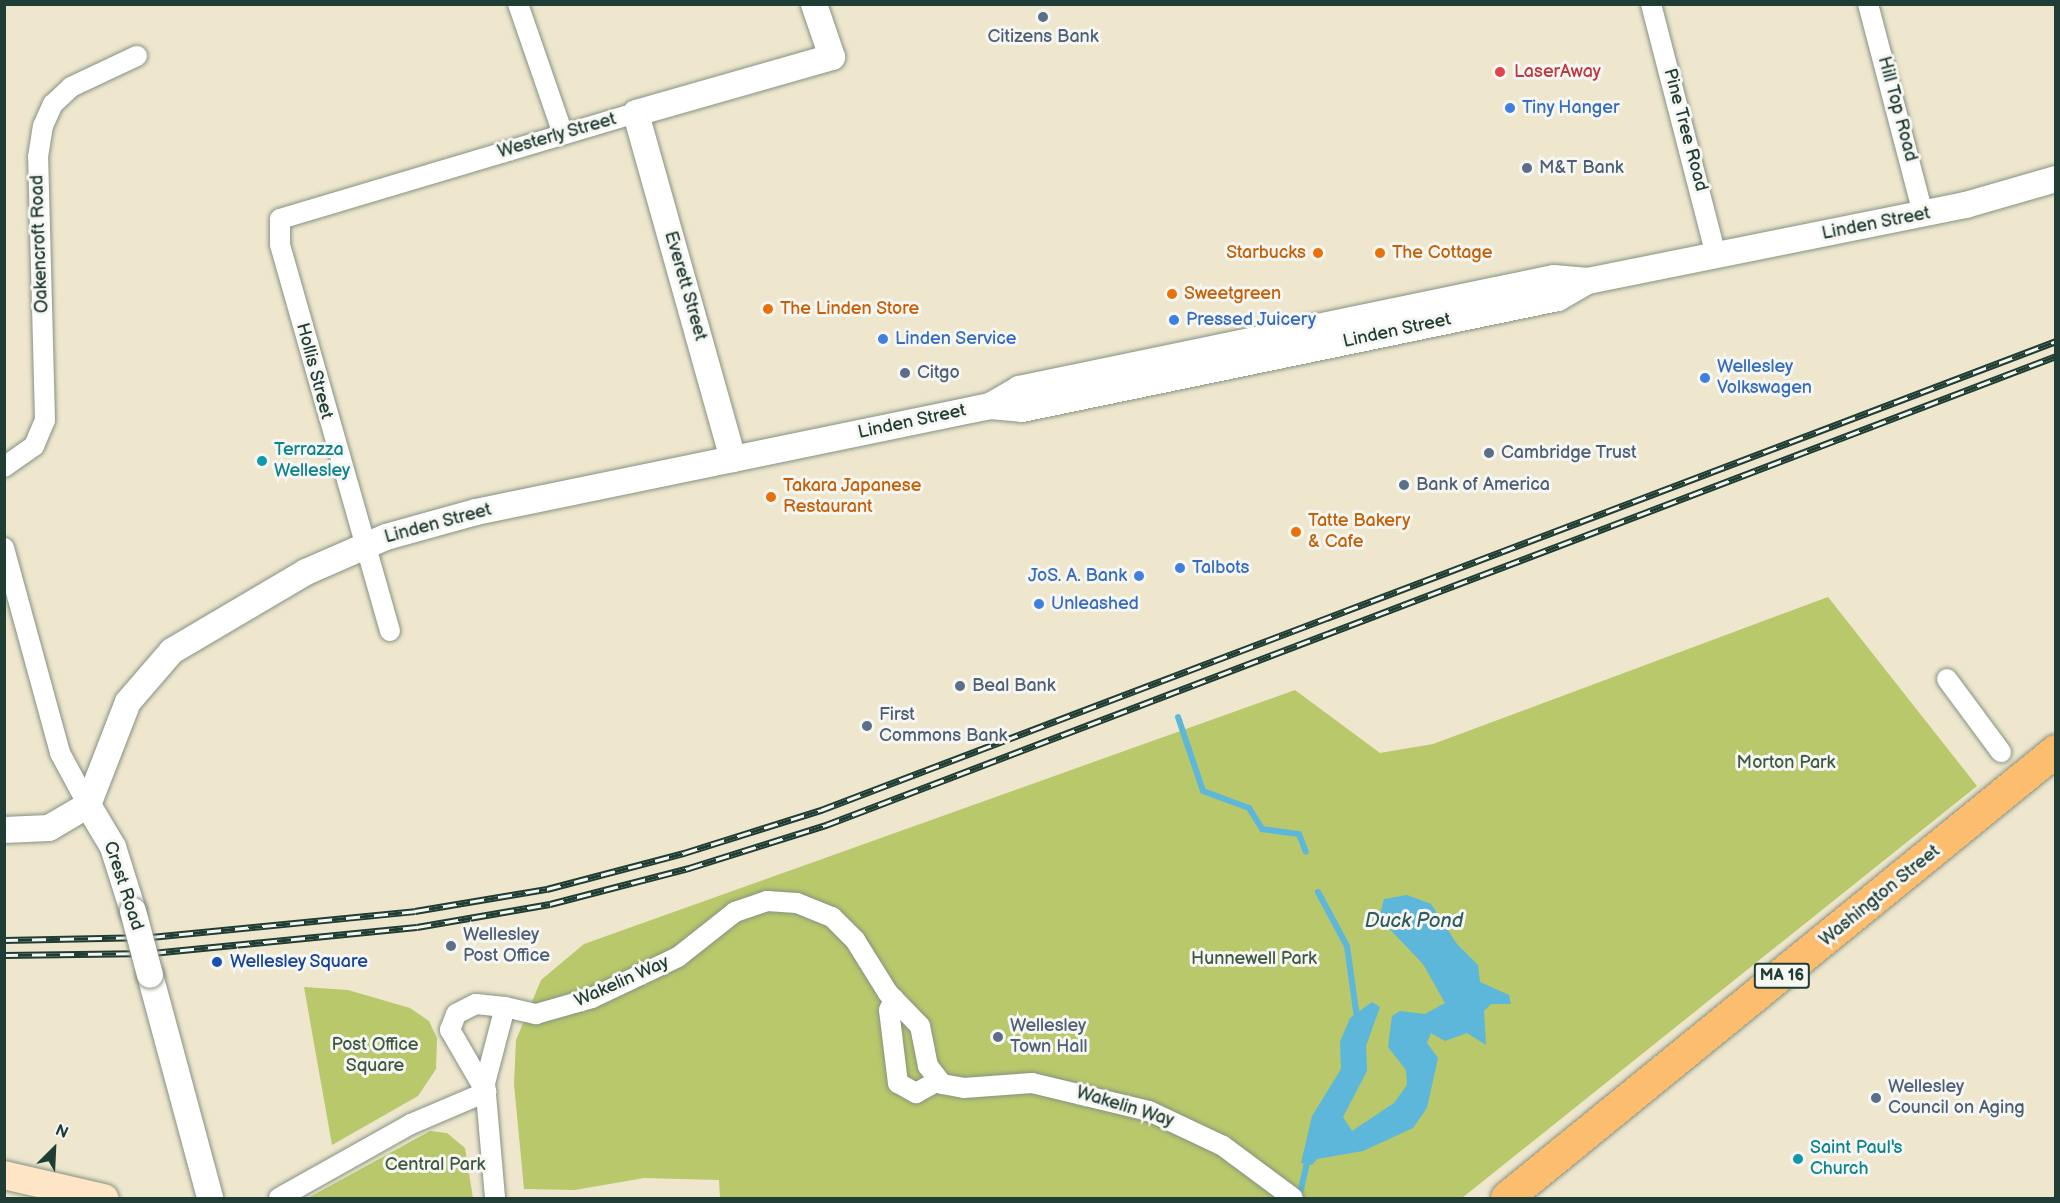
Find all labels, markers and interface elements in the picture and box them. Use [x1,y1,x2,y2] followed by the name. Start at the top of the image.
[1036,10,1050,24] marker: Citizens Bank
[987,26,1099,48] place label: Citizens Bank
[1873,54,1921,164] street label: Hill Top Road
[1514,61,1601,83] place label: LaserAway
[1491,63,1509,81] marker: LaserAway
[1658,66,1712,194] street label: Pine Tree Road
[1522,97,1621,119] place label: Tiny Hanger
[1503,101,1517,115] marker: Tiny Hanger
[495,109,619,163] street label: Westerly Street
[1539,157,1624,179] place label: M&T Bank
[1520,161,1534,175] marker: M&T Bank
[27,175,53,313] street label: Oakencroft Road
[1820,203,1932,245] street label: Linden Street
[659,229,711,343] street label: Everett Street
[1226,242,1306,264] place label: Starbucks
[1392,242,1492,264] place label: The Cottage
[1311,246,1325,260] marker: Starbucks
[1373,246,1387,260] marker: The Cottage
[1184,283,1281,305] place label: Sweetgreen
[1165,287,1179,301] marker: Sweetgreen
[780,298,919,320] place label: The Linden Store
[761,302,775,316] marker: The Linden Store
[1186,309,1317,331] place label: Pressed Juicery
[1341,309,1453,353] street label: Linden Street
[1167,313,1181,327] marker: Pressed Juicery
[291,320,337,422] street label: Hollis Street
[895,328,1017,350] place label: Linden Service
[876,332,890,346] marker: Linden Service
[1717,357,1812,400] place label: Wellesley Volkswagen
[917,362,960,384] place label: Citgo
[898,366,912,380] marker: Citgo
[1698,371,1712,385] marker: Wellesley Volkswagen
[856,400,968,444] street label: Linden Street
[274,440,350,482] place label: Terrazza Wellesley
[1501,442,1637,464] place label: Cambridge Trust
[1482,446,1496,460] marker: Cambridge Trust
[255,454,269,468] marker: Terrazza Wellesley
[1416,474,1550,496] place label: Bank of America
[783,476,922,518] place label: Takara Japanese Restaurant
[1397,478,1411,492] marker: Bank of America
[764,490,778,504] marker: Takara Japanese Restaurant
[382,499,494,549] street label: Linden Street
[1308,511,1410,554] place label: Tatte Bakery & Cafe
[1289,525,1303,539] marker: Tatte Bakery & Cafe
[1192,557,1250,579] place label: Talbots
[1173,561,1187,575] marker: Talbots
[1028,565,1127,587] place label: JoS. A. Bank
[1132,569,1146,583] marker: JoS. A. Bank
[1051,593,1139,615] place label: Unleashed
[1032,597,1046,611] marker: Unleashed
[972,675,1056,697] place label: Beal Bank
[953,679,967,693] marker: Beal Bank
[879,705,1007,748] place label: First Commons Bank
[860,719,874,733] marker: First Commons Bank
[1737,752,1835,774] park label: Morton Park
[98,839,148,933] street label: Crest Road
[1815,841,1945,951] street label: Washington Street
[1365,909,1463,933] water label: Duck Pond
[463,925,550,968] place label: Wellesley Post Office
[444,939,458,953] marker: Wellesley Post Office
[1191,948,1317,970] park label: Hunnewell Park
[230,951,369,973] place label: Wellesley Square
[571,951,673,1013] street label: Wakelin Way
[208,953,226,971] marker: Wellesley Square
[1754,963,1810,989] road number: MA 16
[1010,1016,1088,1058] place label: Wellesley Town Hall
[991,1030,1005,1044] marker: Wellesley Town Hall
[332,1035,418,1078] park label: Post Office Square
[1888,1077,2025,1120] place label: Wellesley Council on Aging
[1073,1082,1177,1132] street label: Wakelin Way
[1869,1091,1883,1105] marker: Wellesley Council on Aging
[24,1119,84,1179] north arrow
[52,1121,71,1143] text: N
[1810,1138,1902,1180] place label: Saint Paul's Church
[1791,1152,1805,1166] marker: Saint Paul's Church
[385,1154,485,1176] park label: Central Park

